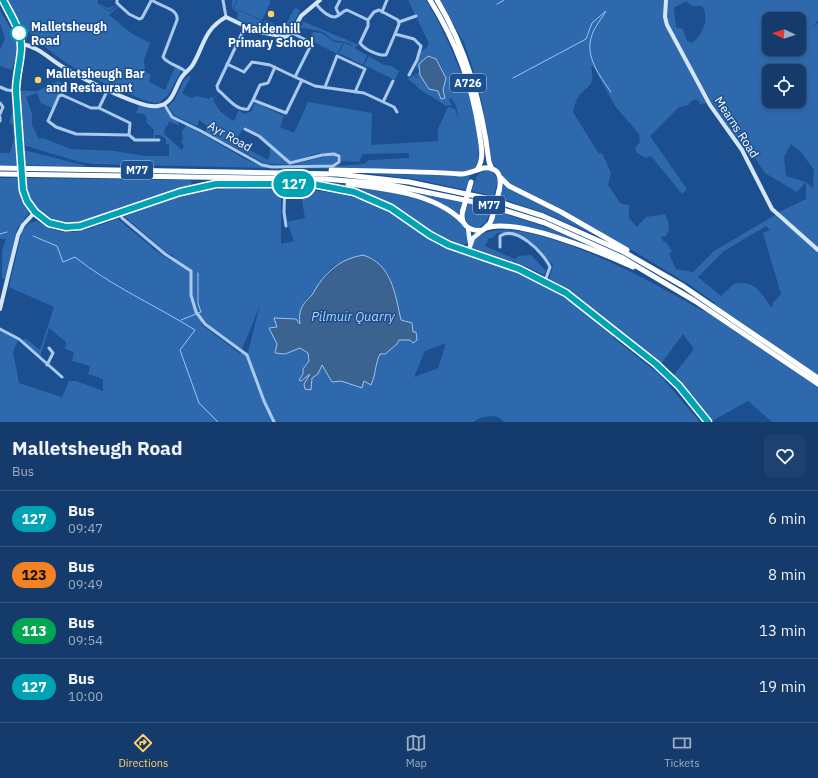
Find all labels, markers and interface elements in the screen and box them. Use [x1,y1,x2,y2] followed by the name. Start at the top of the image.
[266,9,276,19] marker: Maidenhill Primary School
[762,12,806,56] north arrow
[762,12,806,108] map controls
[31,19,107,48] place label: Malletsheugh Road
[228,21,314,50] place label: Maidenhill Primary School
[10,24,28,42] marker: Malletsheugh Road
[762,64,806,108] button: locate
[46,66,145,95] place label: Malletsheugh Bar and Restaurant
[450,74,486,92] road number: A726
[33,75,43,85] marker: Malletsheugh Bar and Restaurant
[712,93,762,161] street label: Mearns Road
[205,117,255,155] street label: Ayr Road
[121,161,153,179] road number: M77
[271,171,317,197] line badge: 127
[281,175,307,193] text: 127
[473,196,505,214] road number: M77
[311,308,396,325] water label: Pilmuir Quarry
[764,435,806,477] button: heart
[12,436,183,460] text: Malletsheugh Road
[12,463,34,480] text: Bus
[68,501,95,520] text: Bus
[768,509,806,528] text: 6 min
[21,510,47,528] text: 127
[68,520,103,537] text: 09:47
[68,557,95,576] text: Bus
[768,565,806,584] text: 8 min
[21,566,47,584] text: 123
[68,576,103,593] text: 09:49
[68,613,95,632] text: Bus
[759,621,806,640] text: 13 min
[21,622,47,640] text: 113
[68,632,103,649] text: 09:54
[68,669,95,688] text: Bus
[759,677,806,696] text: 19 min
[21,678,47,696] text: 127
[68,688,103,705] text: 10:00
[118,732,168,770] tab: Directions
[405,732,427,770] tab: Map
[664,732,700,770] tab: Tickets

